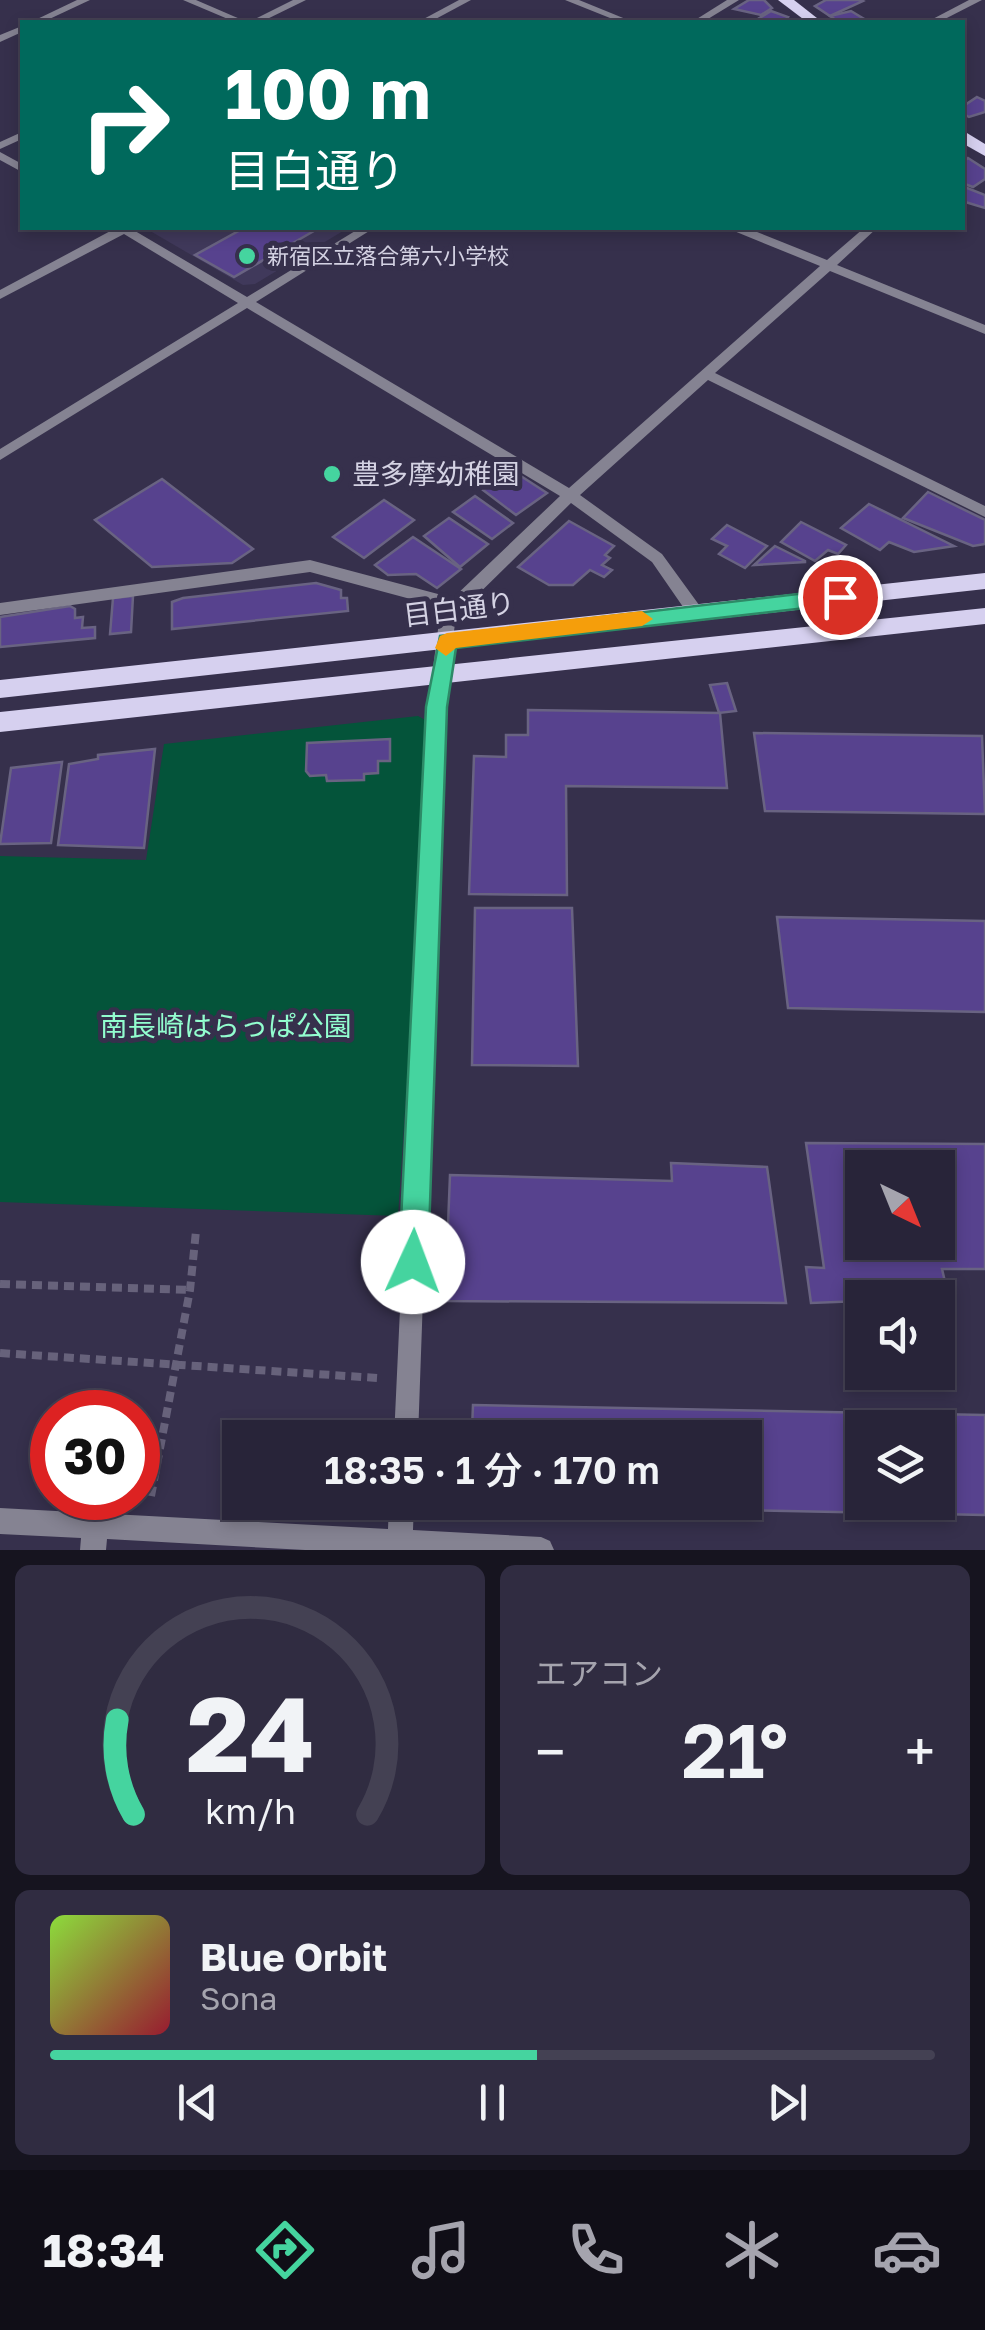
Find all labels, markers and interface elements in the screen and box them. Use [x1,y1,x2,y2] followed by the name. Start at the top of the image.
[225,50,431,134] text: 100 m
[60,60,190,190] icon: right
[225,143,405,197] text: 目白通り
[267,242,509,269] place label: 新宿区立落合第六小学校
[236,245,258,267] marker: 新宿区立落合第六小学校
[352,457,520,490] place label: 豊多摩幼稚園
[321,463,343,485] marker: 豊多摩幼稚園
[798,555,883,640] pin
[813,570,868,625] icon: arrive
[401,585,517,632] street label: 目白通り
[100,1009,352,1042] park label: 南長崎はらっぱ公園
[845,1150,955,1260] north arrow
[845,1150,955,1520] map controls
[361,1210,465,1314] position arrow
[845,1280,955,1390] button: sound
[30,1390,160,1520] speed limit sign: 30
[845,1410,955,1520] button: layers
[324,1447,660,1492] text: 18:35 · 1 分 · 170 m
[535,1654,663,1692] text: エアコン
[186,1670,314,1795] text: 24
[682,1704,788,1795] text: 21°
[535,1718,565,1784] text: −
[905,1718,935,1784] text: +
[205,1789,295,1832] text: km/h
[200,1934,387,1979] text: Blue Orbit
[200,1979,277,2017] text: Sona
[170,2075,225,2130] icon: previous
[465,2075,520,2130] icon: pause
[760,2075,815,2130] icon: next
[250,2215,320,2285] icon: directions
[406,2215,476,2285] icon: music
[561,2215,631,2285] icon: phone
[717,2215,787,2285] icon: climate
[872,2215,942,2285] icon: car
[43,2223,165,2277] text: 18:34

